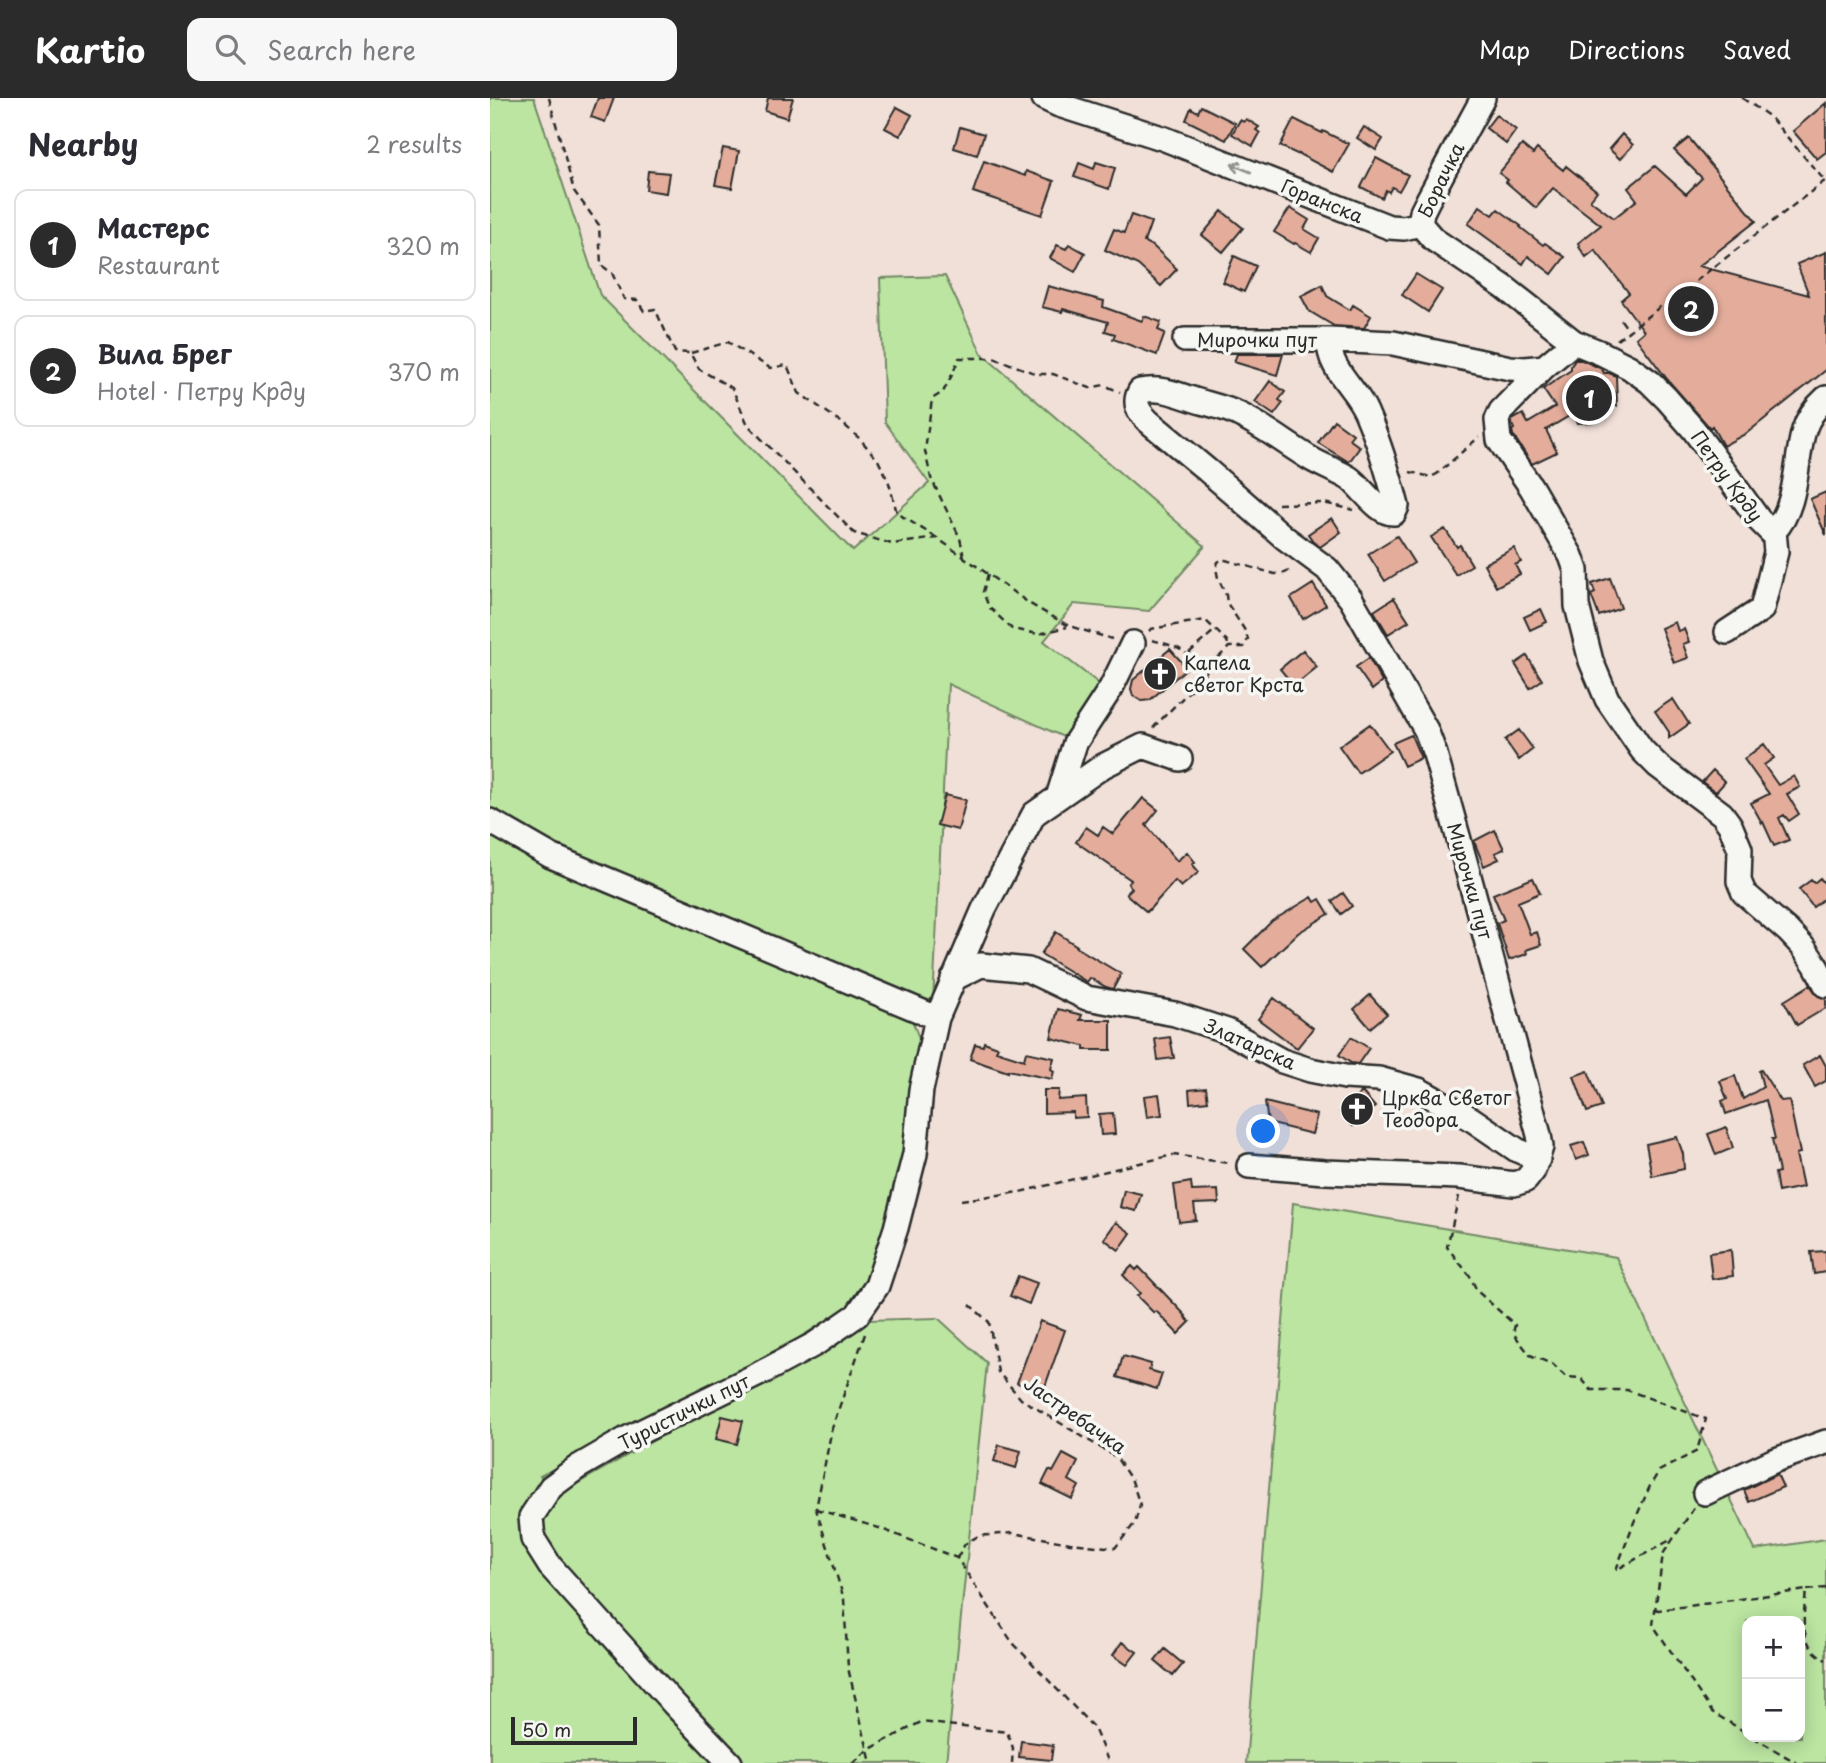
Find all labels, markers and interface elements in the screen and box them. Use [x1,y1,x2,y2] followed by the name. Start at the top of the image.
[187,18,677,81] search box
[35,24,145,74] text: Kartio
[211,30,249,68] icon: search
[267,30,416,69] text: Search here
[1479,31,1530,67] text: Map
[1568,31,1685,67] text: Directions
[1723,31,1791,67] text: Saved
[28,121,138,166] text: Nearby
[366,126,462,161] text: 2 results
[1410,137,1470,222] street label: Борачка
[1230,161,1252,174] one-way arrow
[1277,171,1368,229] street label: Горанска
[97,208,210,247] text: Мастерс
[48,228,59,263] text: 1
[386,228,460,263] text: 320 m
[97,247,220,282] text: Restaurant
[1668,283,1714,335] pin: 2
[1197,325,1318,353] street label: Мирочки пут
[97,334,232,373] text: Вила Брег
[45,354,61,389] text: 2
[387,354,460,389] text: 370 m
[1566,372,1612,424] pin: 1
[97,373,306,408] text: Hotel · Петру Крду
[1685,424,1771,527] street label: Петру Крду
[1184,648,1304,698] place label: Капела светог Крста
[1141,655,1179,693] church icon: Капела светог Крста
[1441,819,1501,943] street label: Мирочки пут
[1199,1010,1301,1076] street label: Златарска
[1382,1083,1512,1133] place label: Црква Светог Теодора
[1338,1090,1376,1128] church icon: Црква Светог Теодора
[1246,1114,1280,1148] your location
[613,1366,755,1456] street label: Туристички пут
[1018,1368,1133,1460] street label: Јастребачка
[1742,1616,1805,1742] map controls
[1742,1616,1805,1679] button: +
[1742,1679,1805,1742] button: −
[511,1714,637,1746] scale bar
[522,1715,571,1743] text: 50 m

